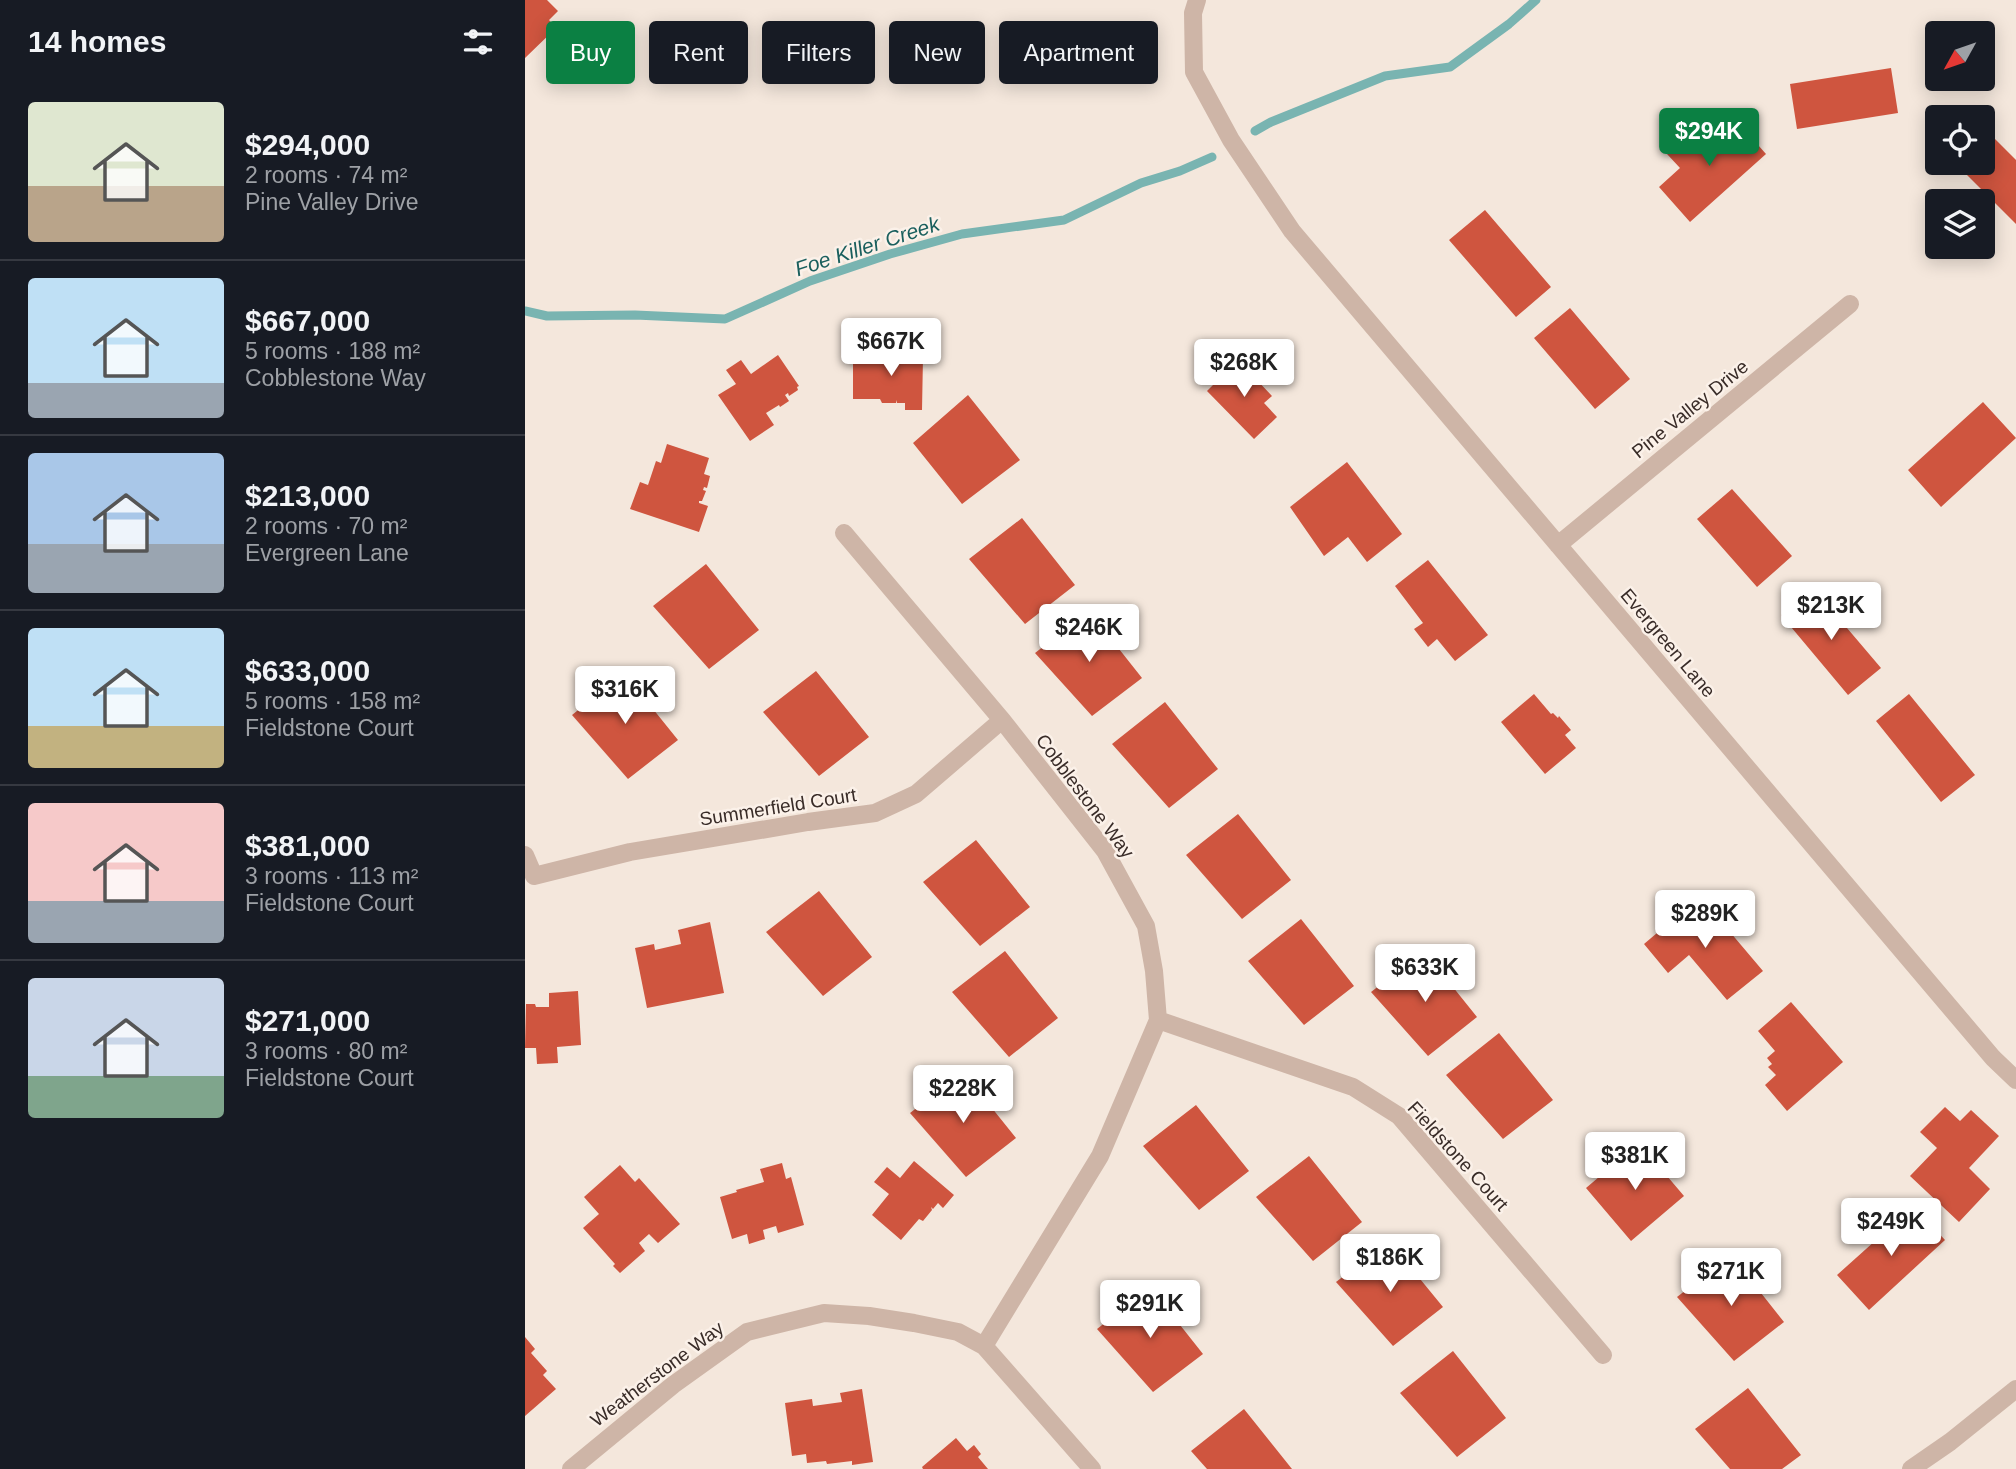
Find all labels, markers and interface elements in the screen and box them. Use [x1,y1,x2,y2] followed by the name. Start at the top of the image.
[546,21,635,84] chip: Buy
[649,21,748,84] chip: Rent
[762,21,875,84] chip: Filters
[889,21,985,84] chip: New
[999,21,1158,84] chip: Apartment
[1925,21,1995,91] north arrow
[1925,21,1995,259] map controls
[459,23,497,61] icon: filters
[28,25,166,58] text: 14 homes
[1925,105,1995,175] button: locate
[1660,108,1758,168] pin: $294K
[1675,118,1743,144] text: $294K
[245,128,370,161] text: $294,000
[84,130,168,214] icon: home
[245,162,407,188] text: 2 rooms · 74 m²
[245,189,418,215] text: Pine Valley Drive
[1925,189,1995,259] button: layers
[792,211,944,280] water label: Foe Killer Creek
[245,304,370,337] text: $667,000
[84,306,168,390] icon: home
[842,318,940,378] pin: $667K
[857,328,925,354] text: $667K
[245,338,420,364] text: 5 rooms · 188 m²
[1195,340,1293,399] pin: $268K
[1210,349,1278,375] text: $268K
[1628,356,1752,462] street label: Pine Valley Drive
[245,365,426,391] text: Cobblestone Way
[245,479,370,512] text: $213,000
[84,481,168,565] icon: home
[245,513,407,539] text: 2 rooms · 70 m²
[245,540,409,566] text: Evergreen Lane
[1782,582,1880,642] pin: $213K
[1616,584,1720,702] street label: Evergreen Lane
[1797,592,1865,618] text: $213K
[1040,604,1138,664] pin: $246K
[1055,614,1123,640] text: $246K
[245,654,370,687] text: $633,000
[84,656,168,740] icon: home
[576,666,674,726] pin: $316K
[591,676,659,702] text: $316K
[245,688,420,714] text: 5 rooms · 158 m²
[245,715,414,741] text: Fieldstone Court
[1032,730,1139,862] street label: Cobblestone Way
[698,784,859,830] street label: Summerfield Court
[245,829,370,862] text: $381,000
[84,831,168,915] icon: home
[245,863,418,889] text: 3 rooms · 113 m²
[245,890,414,916] text: Fieldstone Court
[1656,890,1754,950] pin: $289K
[1671,900,1739,926] text: $289K
[1376,944,1474,1004] pin: $633K
[1391,954,1459,980] text: $633K
[245,1004,370,1037] text: $271,000
[84,1006,168,1090] icon: home
[245,1038,407,1064] text: 3 rooms · 80 m²
[245,1065,414,1091] text: Fieldstone Court
[914,1066,1012,1125] pin: $228K
[929,1075,997,1101] text: $228K
[1404,1097,1513,1215] street label: Fieldstone Court
[1586,1132,1684,1192] pin: $381K
[1601,1142,1669,1168] text: $381K
[1842,1198,1940,1258] pin: $249K
[1857,1208,1925,1234] text: $249K
[1341,1234,1439,1294] pin: $186K
[1356,1244,1424,1270] text: $186K
[1682,1248,1780,1308] pin: $271K
[1697,1258,1765,1284] text: $271K
[1101,1280,1199,1340] pin: $291K
[1116,1290,1184,1316] text: $291K
[587,1317,728,1431] street label: Weatherstone Way

